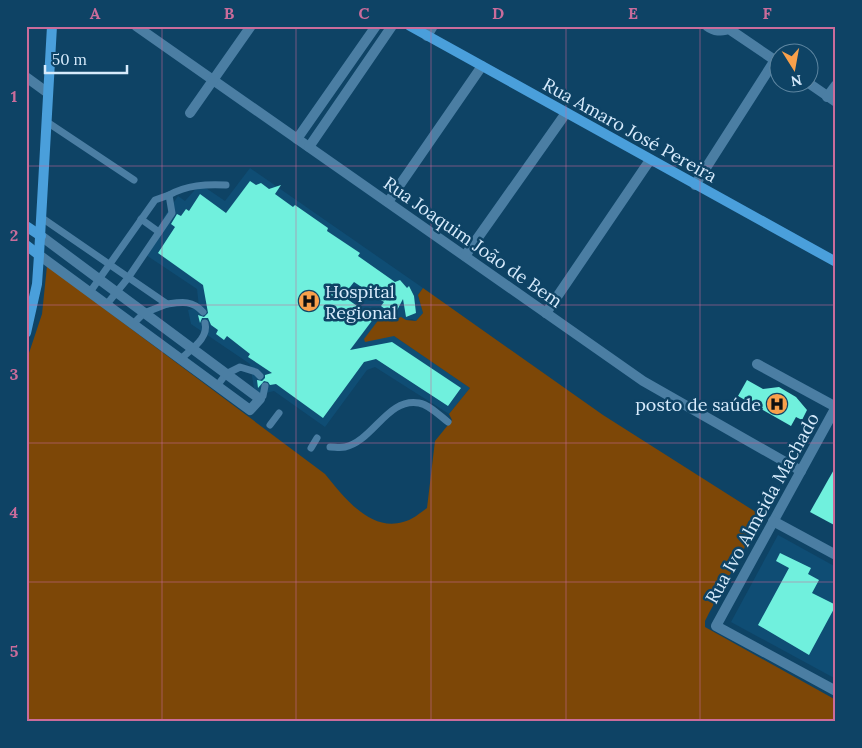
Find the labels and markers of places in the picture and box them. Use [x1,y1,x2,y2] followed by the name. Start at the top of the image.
[325,280,397,324] place label: Hospital Regional
[297,289,321,313] hospital icon: Hospital Regional
[765,392,789,416] hospital icon: posto de saúde
[635,393,761,416] place label: posto de saúde

